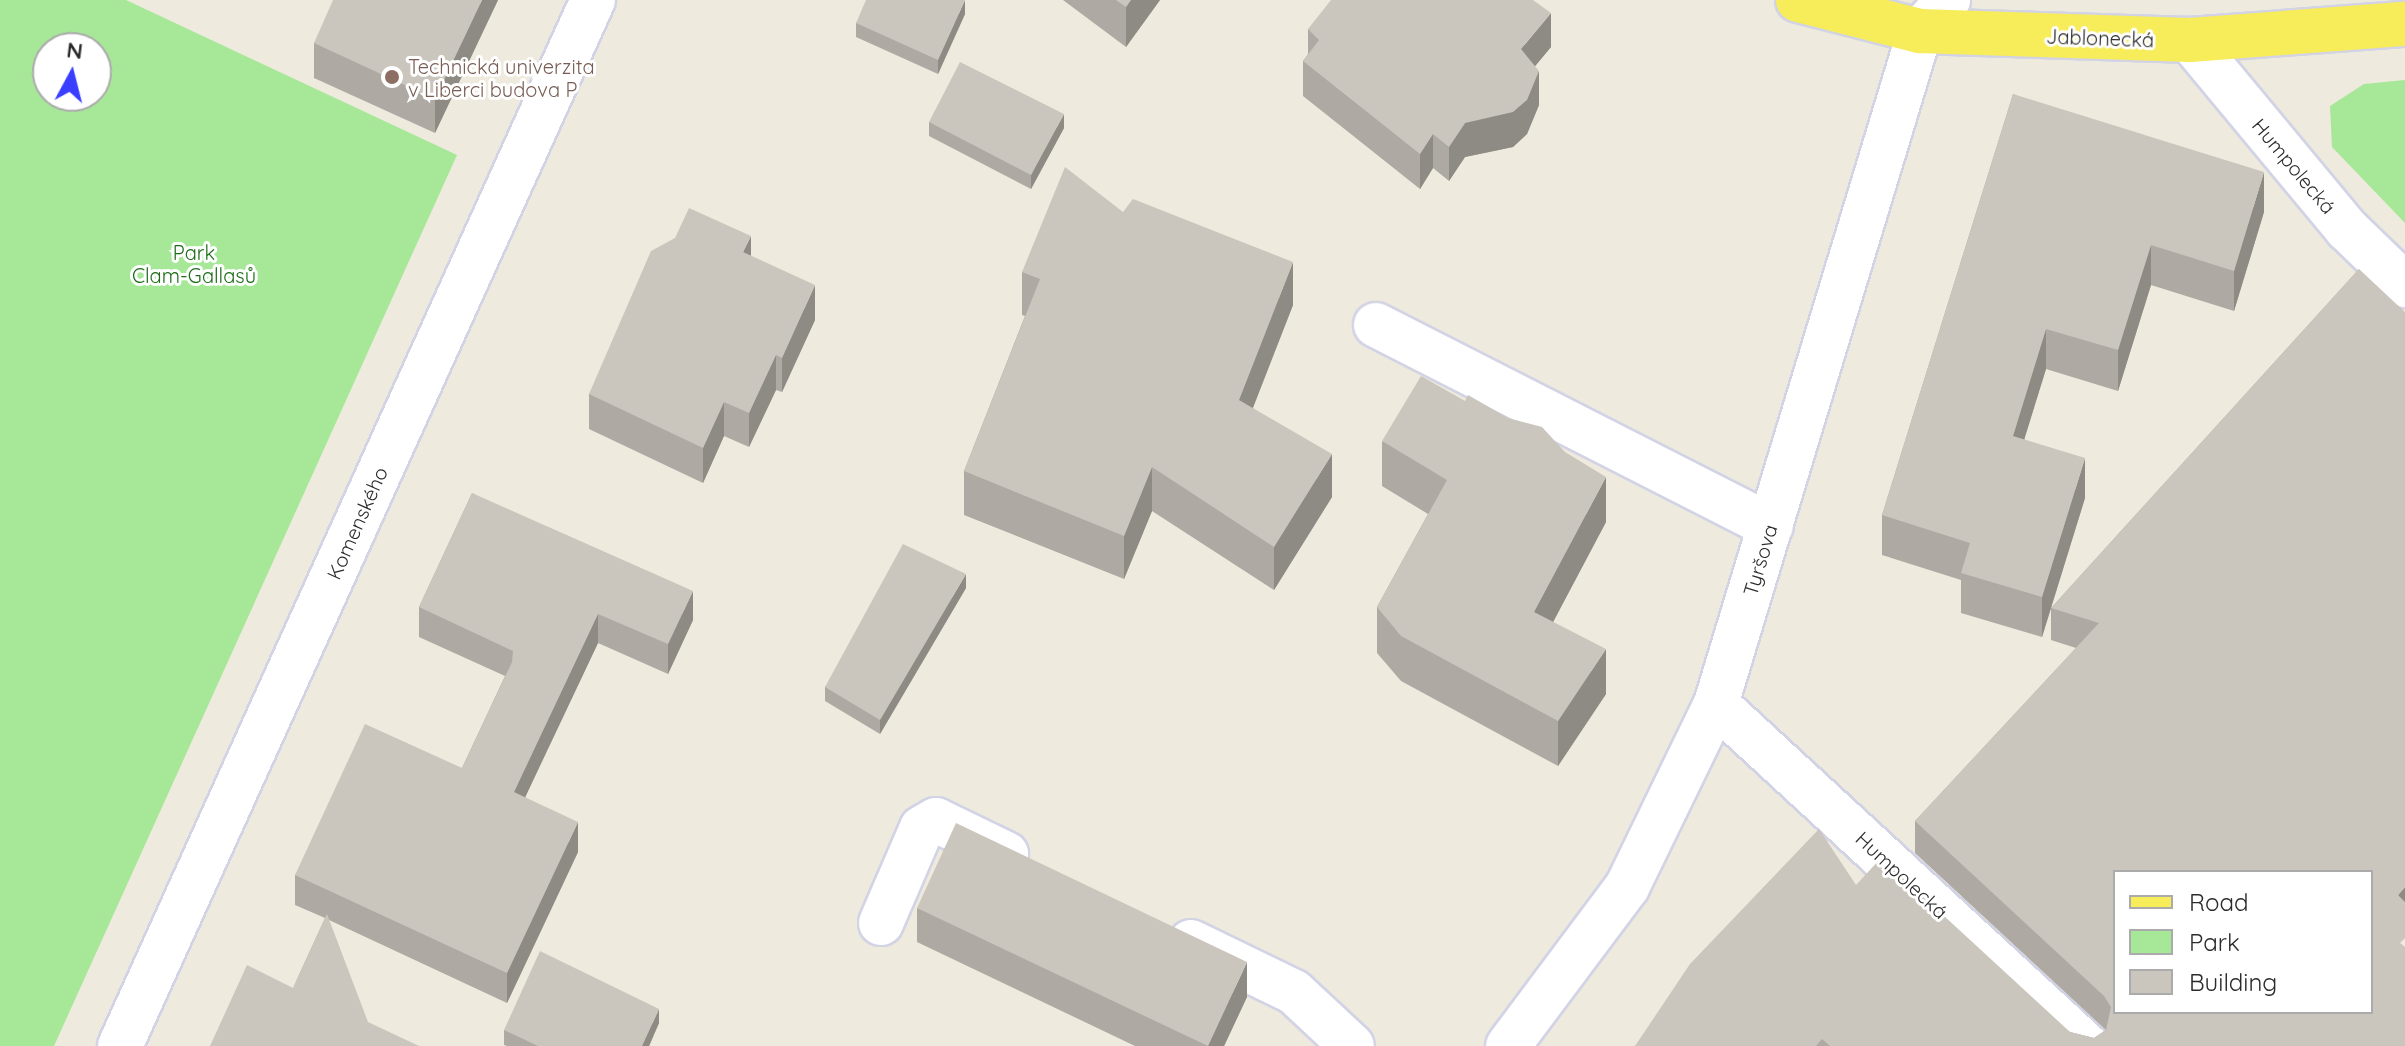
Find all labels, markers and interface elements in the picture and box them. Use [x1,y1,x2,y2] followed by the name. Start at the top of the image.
[2046,24,2154,52] street label: Jablonecká
[32,32,112,112] north arrow
[65,35,84,65] text: N
[408,54,595,101] place label: Technická univerzita v Liberci budova P
[383,68,401,86] marker: Technická univerzita v Liberci budova P
[2247,113,2341,219] street label: Humpolecká
[132,240,256,287] park label: Park Clam-Gallasů
[322,463,392,583] street label: Komenského
[1738,521,1782,599] street label: Tyršova
[1851,826,1953,924] street label: Humpolecká
[2113,870,2373,1014] legend
[2189,887,2249,917] text: Road
[2189,927,2240,957] text: Park
[2189,967,2277,997] text: Building

